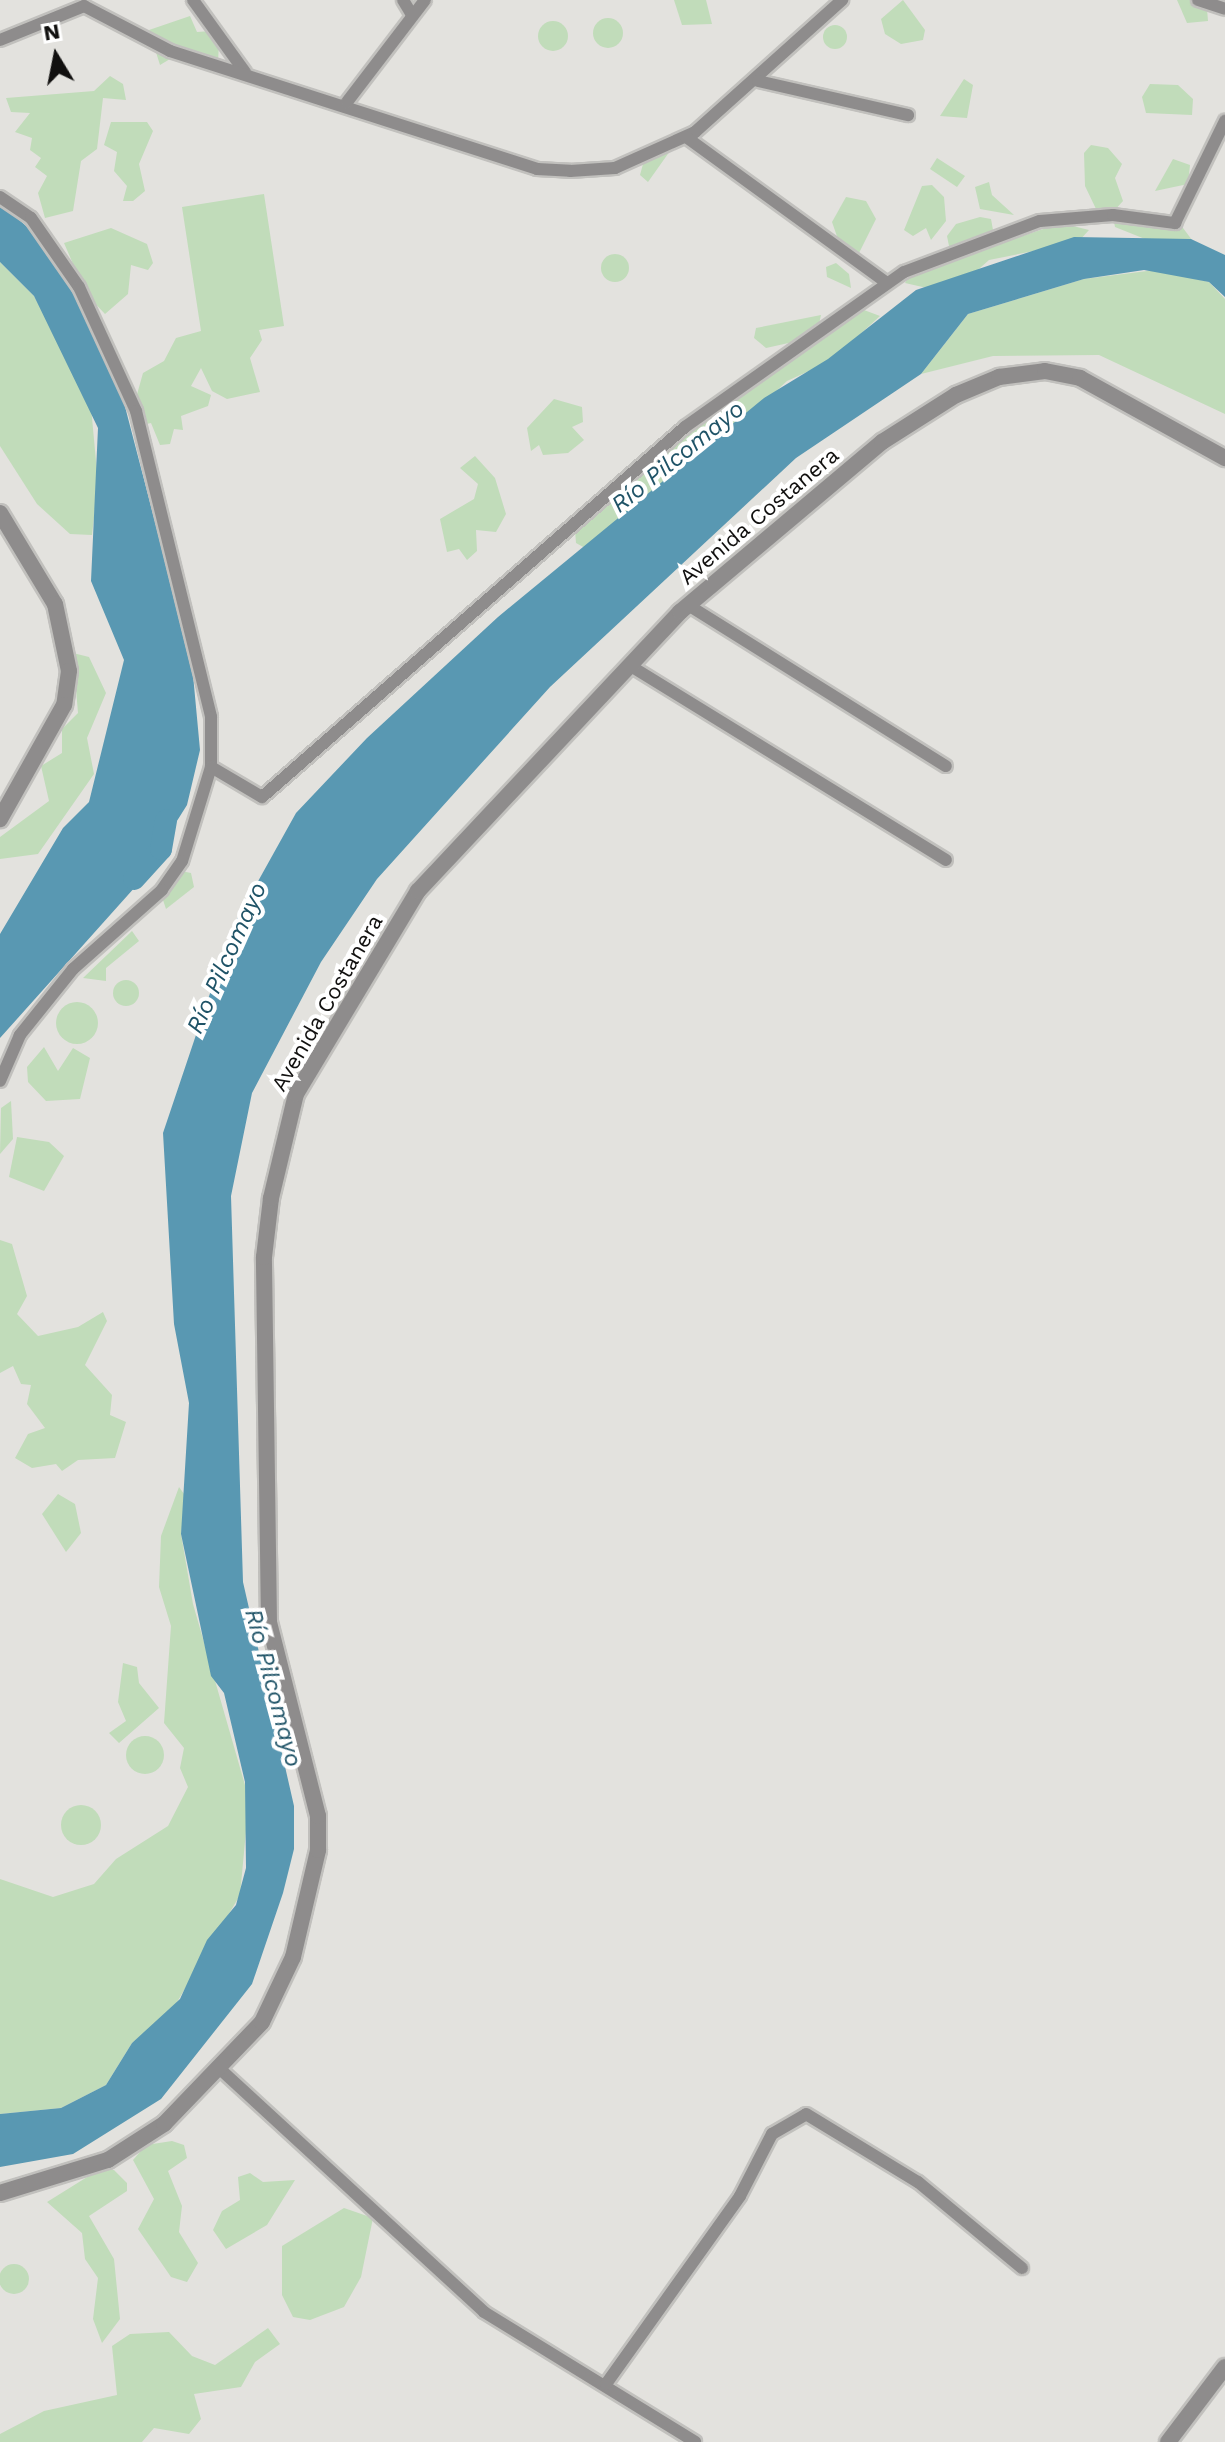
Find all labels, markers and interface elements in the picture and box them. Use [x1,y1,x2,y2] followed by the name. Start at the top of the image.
[16,16,96,96] north arrow
[42,18,62,46] text: N
[606,395,750,519] water label: Río Pilcomayo
[674,442,844,590] street label: Avenida Costanera
[181,878,273,1038] water label: Río Pilcomayo
[266,910,388,1096] street label: Avenida Costanera
[238,1606,308,1770] water label: Río Pilcomayo

